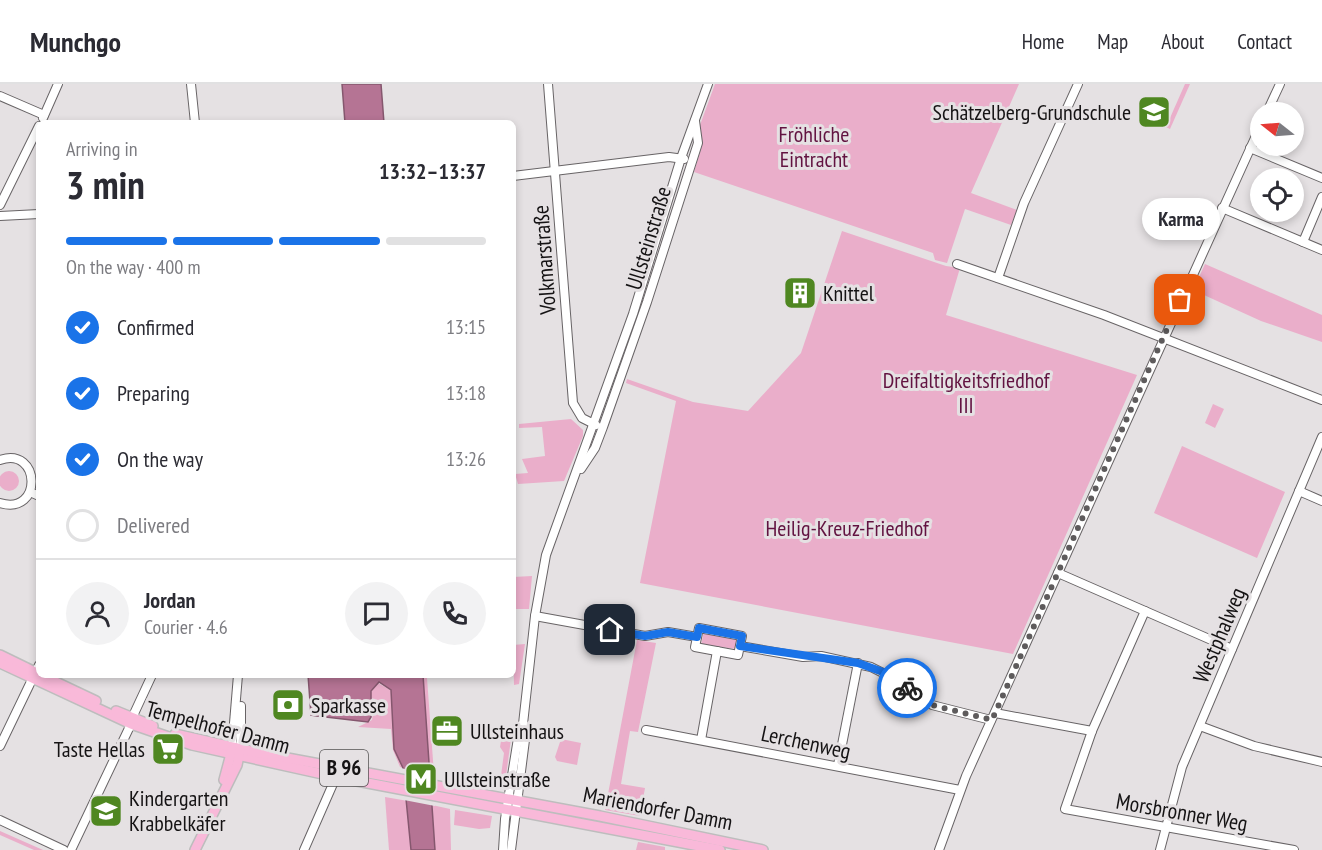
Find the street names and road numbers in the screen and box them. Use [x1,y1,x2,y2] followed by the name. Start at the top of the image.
[619,183,677,293] street label: Ullsteinstraße
[526,204,562,317] street label: Volkmarstraße
[1186,583,1252,687] street label: Westphalweg
[143,694,293,760] street label: Tempelhofer Damm
[759,719,853,765] street label: Lerchenweg
[320,750,368,786] road number: B 96
[581,780,735,836] street label: Mariendorfer Damm
[1114,787,1250,837] street label: Morsbronner Weg

